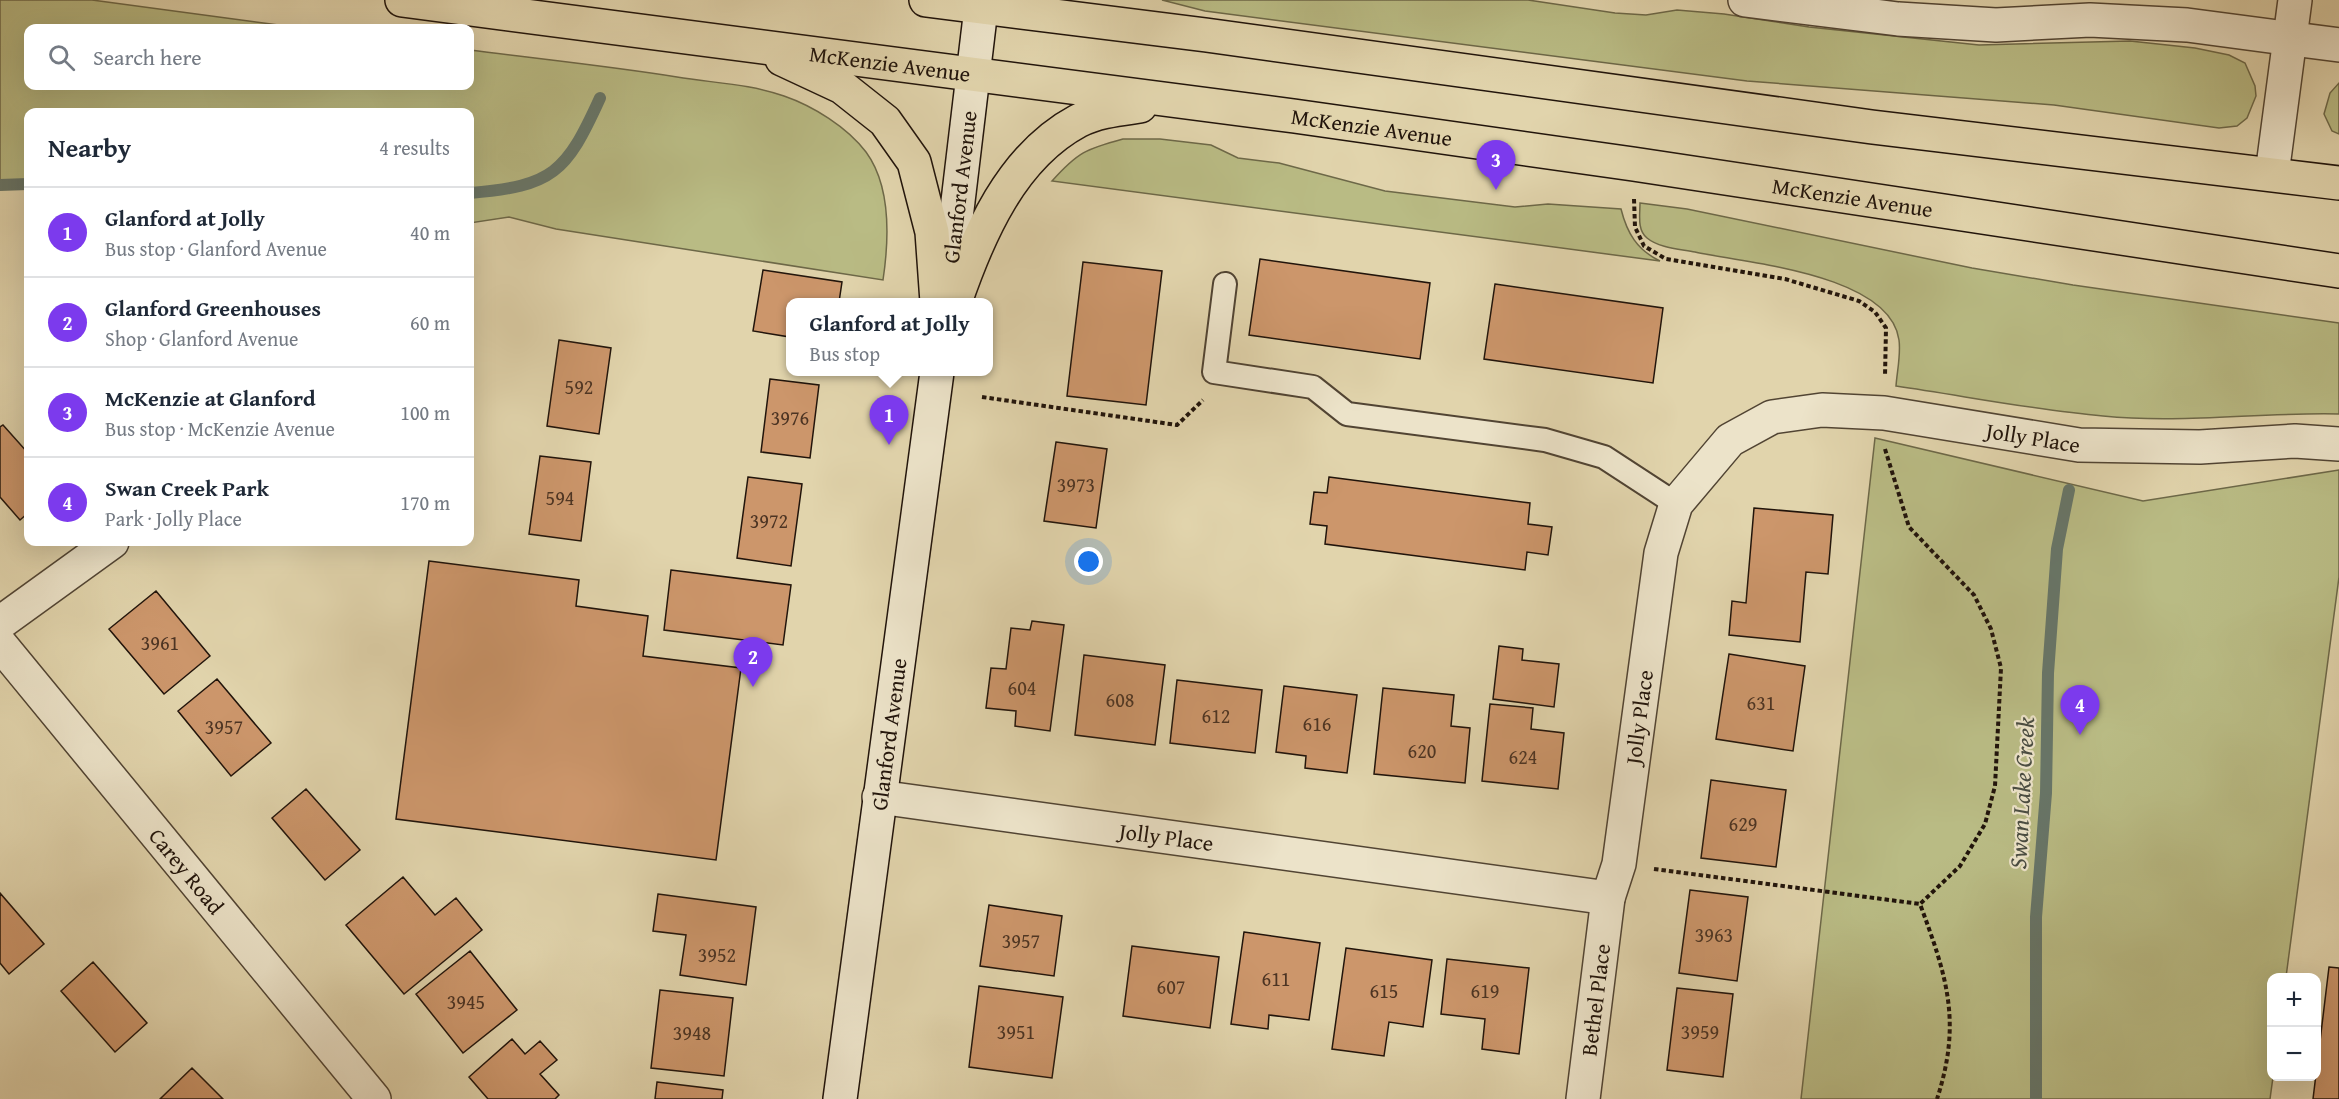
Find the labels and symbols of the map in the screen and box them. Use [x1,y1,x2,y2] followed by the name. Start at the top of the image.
[807,37,972,90] street label: McKenzie Avenue
[1289,100,1454,154] street label: McKenzie Avenue
[935,109,985,265] street label: Glanford Avenue
[1476,140,1516,190] pin: 3
[1770,169,1935,225] street label: McKenzie Avenue
[565,372,593,401] house number: 592
[870,396,908,445] pin: 1
[771,403,809,432] house number: 3976
[1981,414,2082,461] street label: Jolly Place
[1057,470,1095,499] house number: 3973
[546,483,574,512] house number: 594
[750,506,788,535] house number: 3972
[1074,547,1103,576] your location
[141,628,179,657] house number: 3961
[734,638,772,687] pin: 2
[863,656,915,812] street label: Glanford Avenue
[1616,668,1661,769] street label: Jolly Place
[1008,673,1036,702] house number: 604
[1106,685,1134,714] house number: 608
[2060,686,2100,735] pin: 4
[1747,688,1775,717] house number: 631
[1202,701,1230,730] house number: 612
[1303,709,1331,738] house number: 616
[205,712,243,741] house number: 3957
[2000,716,2043,870] water label: Swan Lake Creek
[1408,736,1436,765] house number: 620
[1509,742,1537,771] house number: 624
[1729,809,1757,838] house number: 629
[1114,814,1215,859] street label: Jolly Place
[142,821,232,921] street label: Carey Road
[1695,920,1733,949] house number: 3963
[1002,926,1040,955] house number: 3957
[698,940,736,969] house number: 3952
[1573,942,1618,1058] street label: Bethel Place
[1262,964,1290,993] house number: 611
[1157,972,1185,1001] house number: 607
[1370,976,1398,1005] house number: 615
[1471,976,1499,1005] house number: 619
[447,987,485,1016] house number: 3945
[997,1017,1035,1046] house number: 3951
[1681,1017,1719,1046] house number: 3959
[673,1018,711,1047] house number: 3948

